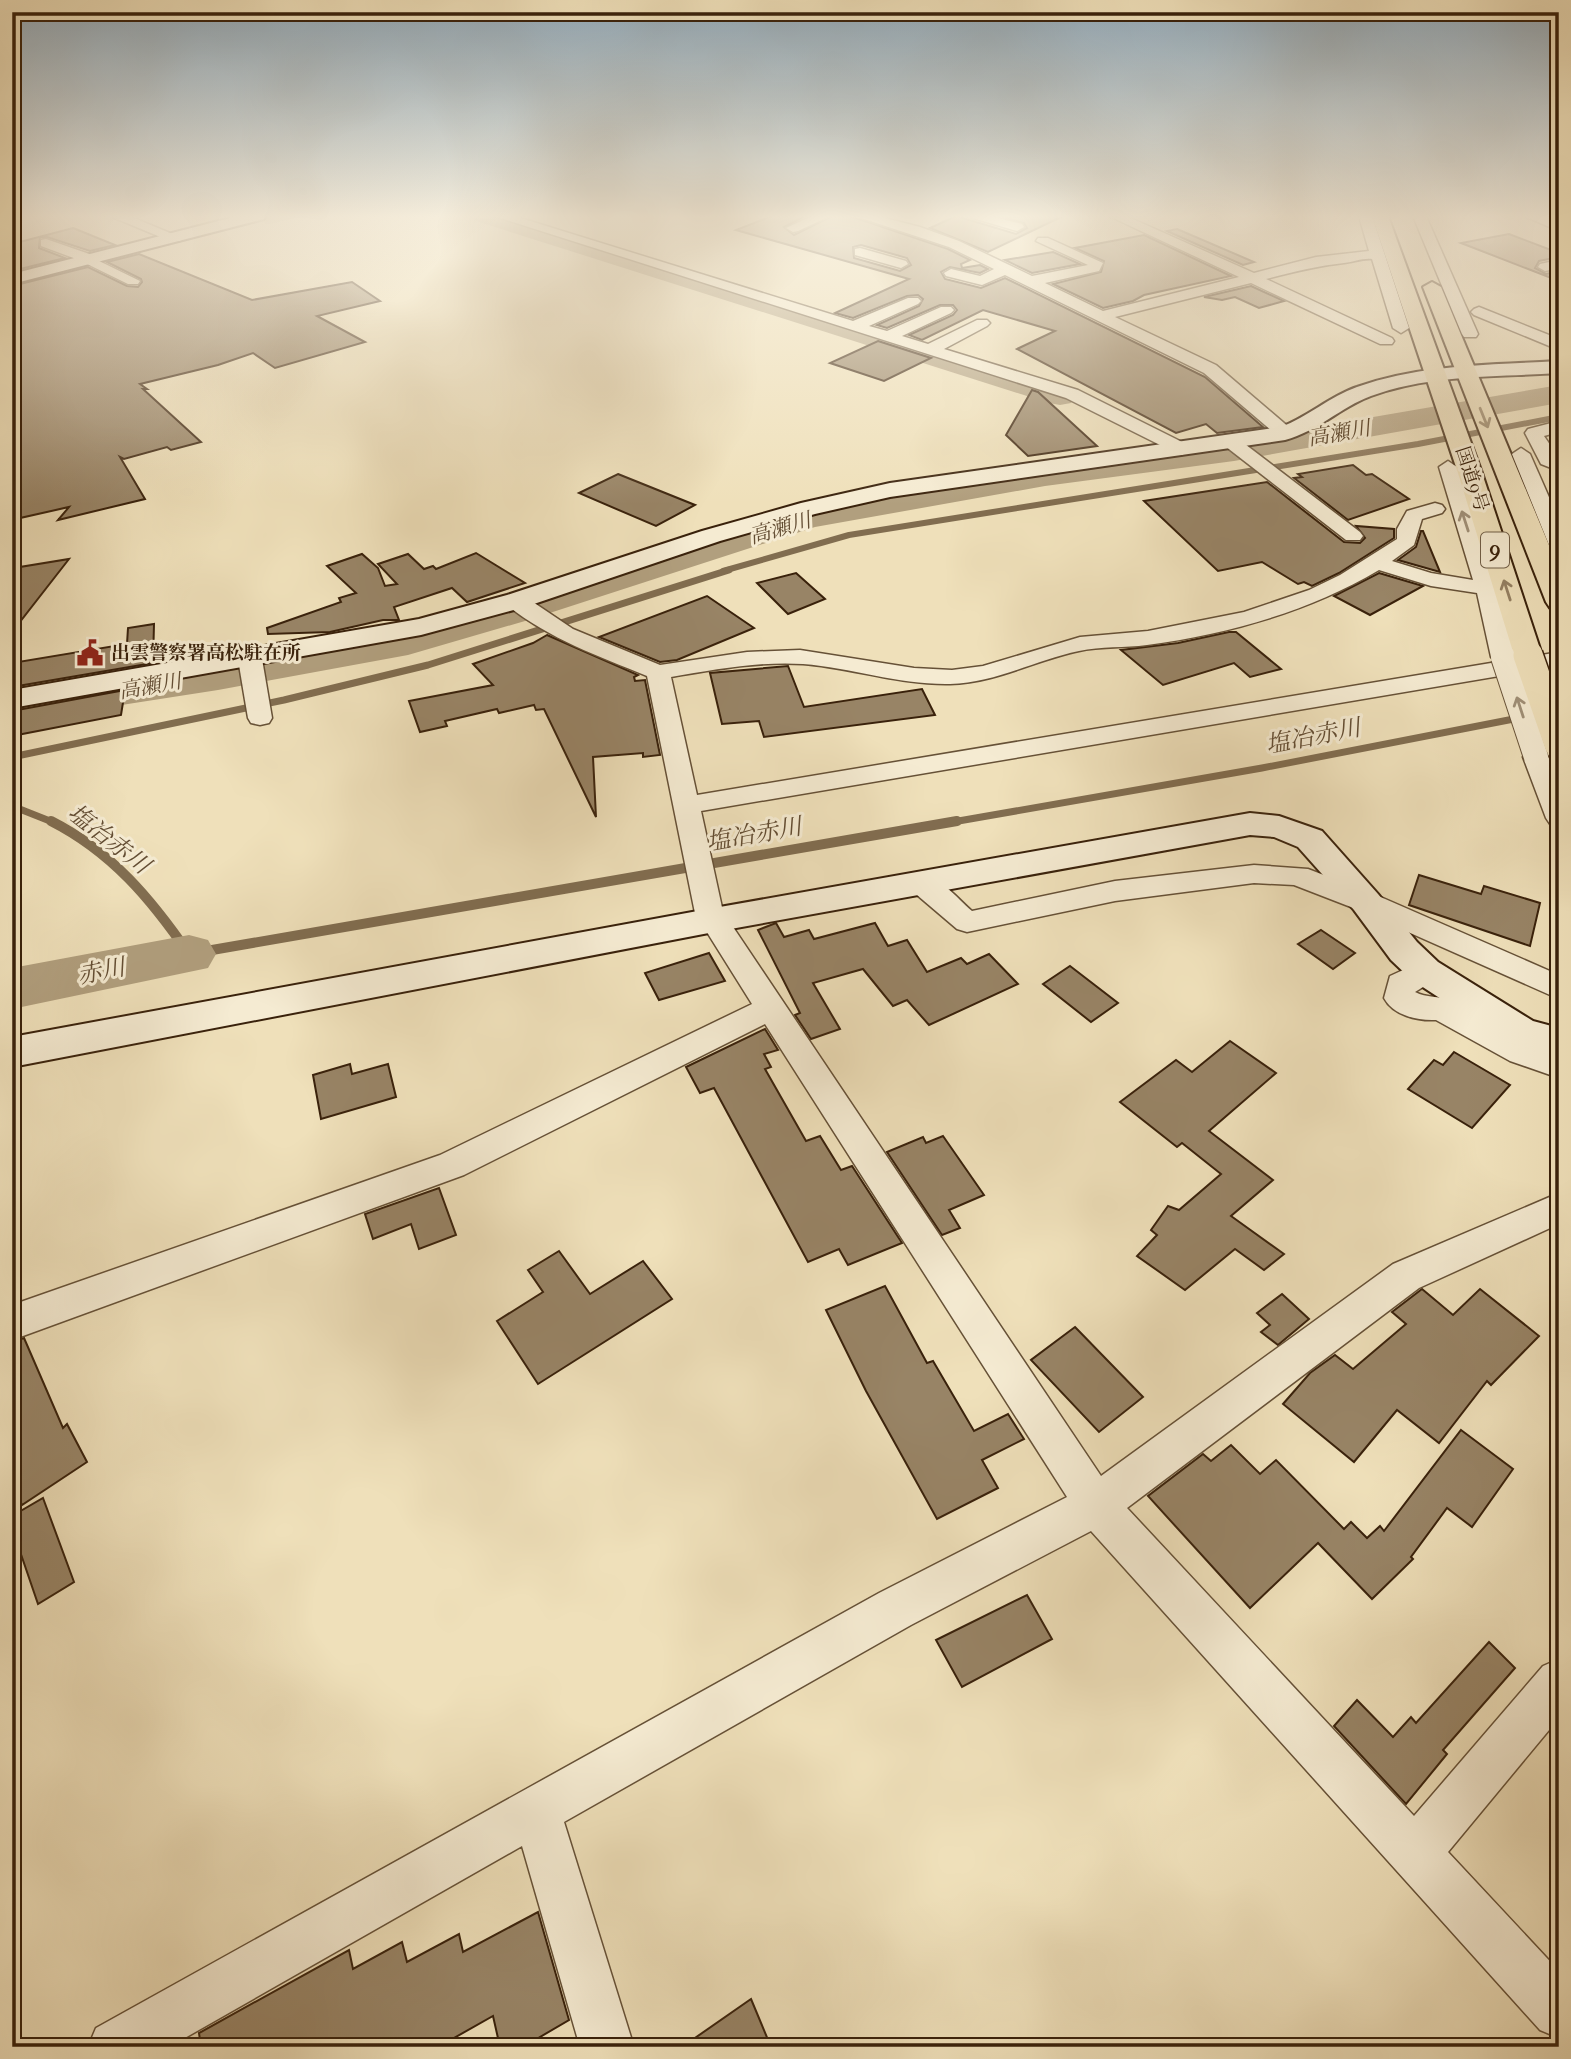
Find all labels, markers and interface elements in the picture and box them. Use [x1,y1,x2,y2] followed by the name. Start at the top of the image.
[1478,407,1491,429] one-way arrow
[1306,415,1374,450] water label: 高瀬川
[1451,444,1493,514] street label: 国道9号
[746,507,816,548] water label: 高瀬川
[1458,510,1470,532] one-way arrow
[1481,532,1509,568] road number: 9
[1500,579,1513,601] one-way arrow
[75,638,105,668] public building icon: 出雲警察署高松駐在所
[111,642,301,664] place label: 出雲警察署高松駐在所
[117,668,185,703] water label: 高瀬川
[1512,697,1525,719] one-way arrow
[1263,713,1366,759] water label: 塩冶赤川
[63,798,158,881] water label: 塩冶赤川
[704,811,807,856] water label: 塩冶赤川
[75,952,130,989] water label: 赤川

